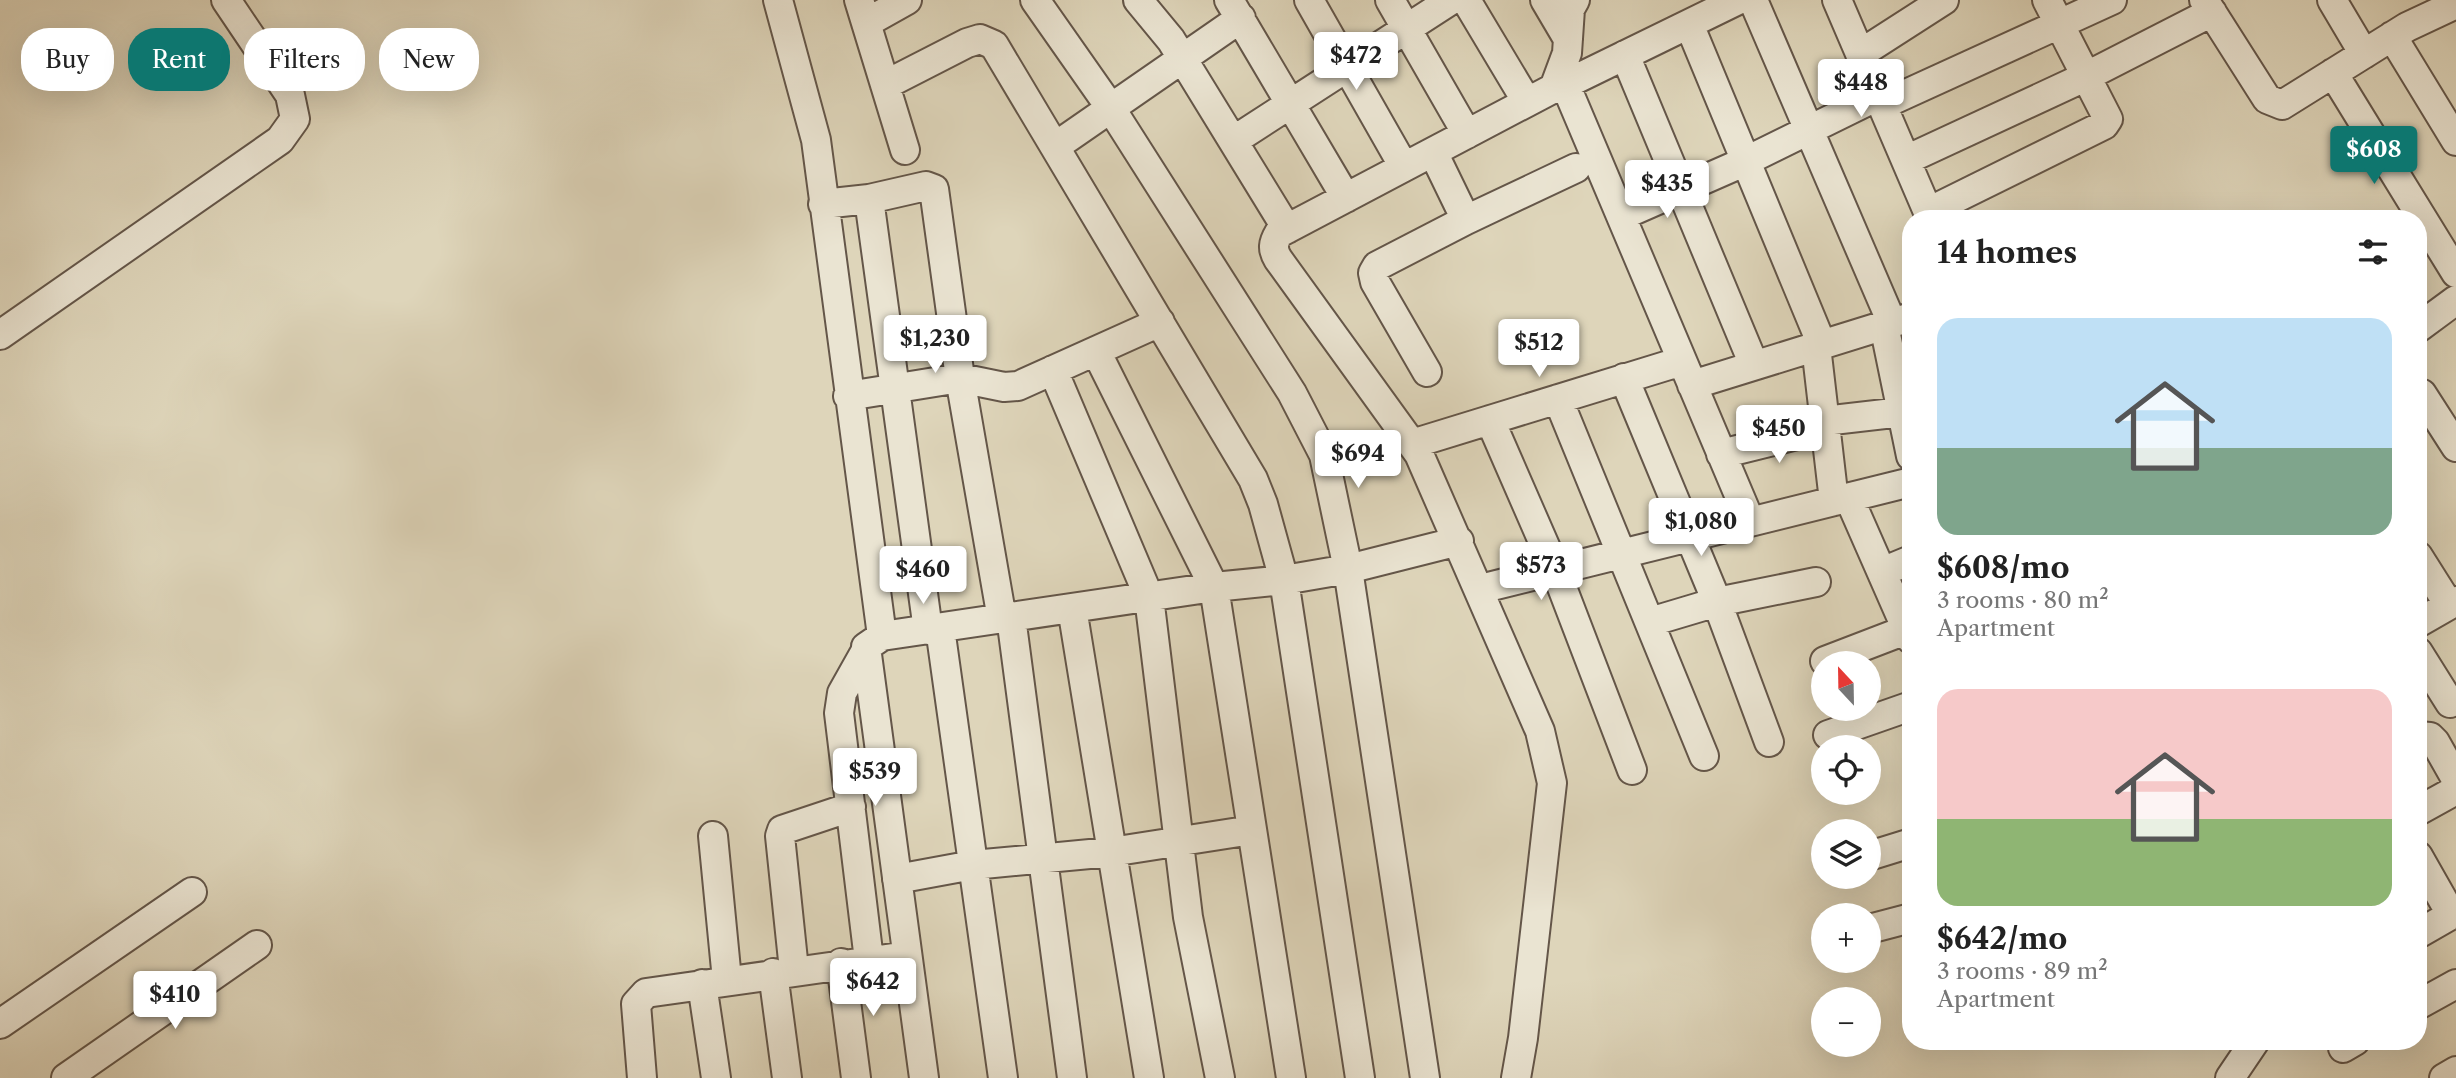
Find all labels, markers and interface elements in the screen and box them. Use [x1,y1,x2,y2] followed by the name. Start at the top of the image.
[21,28,114,91] chip: Buy
[128,28,230,91] chip: Rent
[244,28,365,91] chip: Filters
[379,28,479,91] chip: New
[1315,32,1397,92] pin: $472
[1330,41,1382,69] text: $472
[1820,60,1902,119] pin: $448
[1834,68,1888,96] text: $448
[2333,127,2415,186] pin: $608
[2346,135,2402,163] text: $608
[1626,160,1708,220] pin: $435
[1641,169,1693,197] text: $435
[2354,233,2392,271] icon: filters
[1937,234,2077,271] text: 14 homes
[878,316,992,375] pin: $1,230
[1498,320,1580,379] pin: $512
[900,324,970,352] text: $1,230
[1514,328,1564,356] text: $512
[2102,363,2228,489] icon: home
[1738,406,1820,465] pin: $450
[1752,414,1806,442] text: $450
[1317,430,1399,490] pin: $694
[1331,439,1385,467] text: $694
[1644,498,1758,558] pin: $1,080
[1665,507,1737,535] text: $1,080
[1500,542,1582,602] pin: $573
[882,546,964,606] pin: $460
[1937,549,2069,586] text: $608/mo
[1516,551,1566,579] text: $573
[896,555,950,583] text: $460
[1937,586,2109,614] text: 3 rooms · 80 m²
[1937,614,2055,642] text: Apartment
[1811,651,1881,721] north arrow
[1811,651,1881,1057] map controls
[2102,734,2228,860] icon: home
[1811,735,1881,805] button: locate
[834,748,916,808] pin: $539
[849,757,901,785] text: $539
[1811,819,1881,889] button: layers
[1811,903,1881,973] button: +
[1937,920,2067,957] text: $642/mo
[1937,957,2108,985] text: 3 rooms · 89 m²
[832,958,914,1018] pin: $642
[846,967,900,995] text: $642
[134,972,216,1031] pin: $410
[149,980,201,1008] text: $410
[1937,985,2055,1013] text: Apartment
[1811,987,1881,1057] button: −

